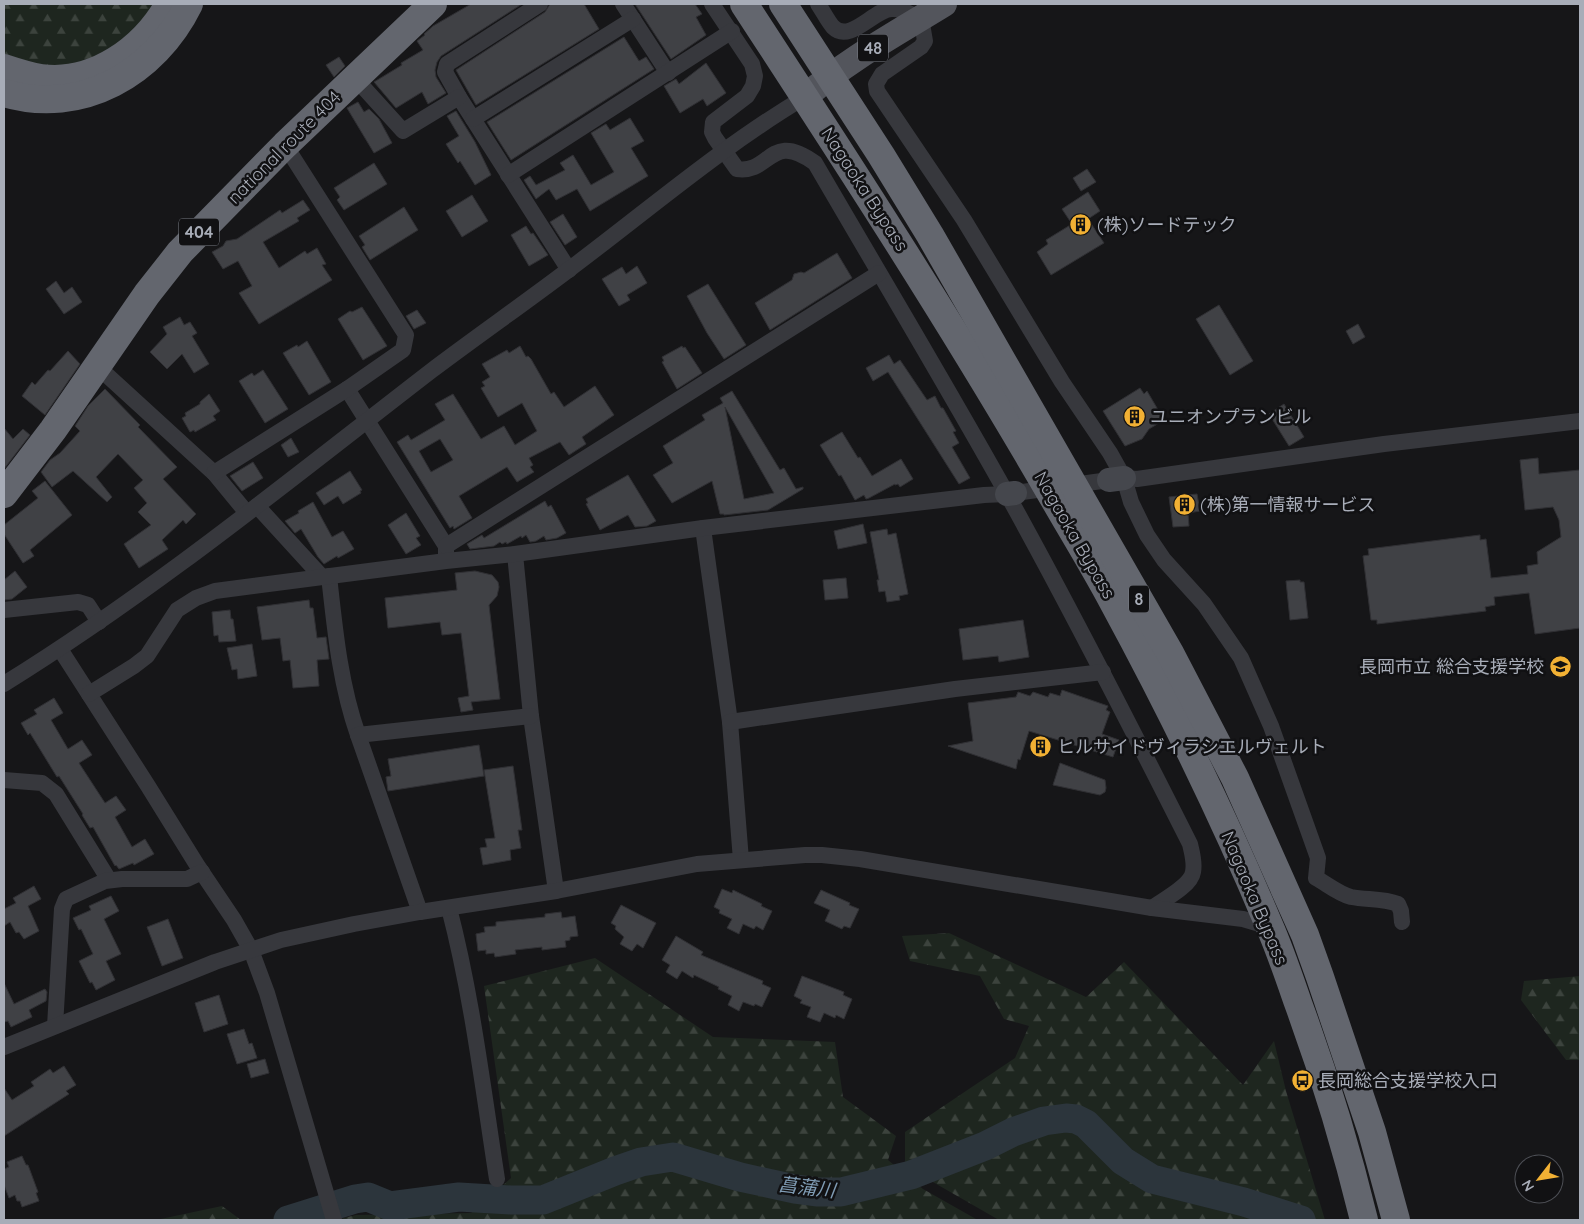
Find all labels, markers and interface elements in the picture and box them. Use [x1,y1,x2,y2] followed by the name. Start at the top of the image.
[858,34,888,62] road number: 48
[223,86,345,208] street label: national route 404
[816,123,914,255] street label: Nagaoka Bypass
[1069,212,1093,236] building icon: (株)ソードテック
[1097,213,1236,236] place label: (株)ソードテック
[179,218,219,246] road number: 404
[1122,404,1146,428] building icon: ユニオンプランビル
[1150,405,1311,428] place label: ユニオンプランビル
[1029,467,1121,603] street label: Nagaoka Bypass
[1172,492,1196,516] building icon: (株)第一情報サービス
[1200,493,1375,516] place label: (株)第一情報サービス
[1129,586,1149,612] road number: 8
[1548,654,1572,678] school or university icon: 長岡市立 総合支援学校
[1359,655,1544,678] place label: 長岡市立 総合支援学校
[1029,734,1053,758] building icon: ヒルサイドヴィラシエルヴェルト
[1057,735,1327,758] place label: ヒルサイドヴィラシエルヴェルト
[1216,828,1294,968] street label: Nagaoka Bypass
[1290,1068,1314,1092] bus stop icon: 長岡総合支援学校入口
[1318,1069,1498,1092] place label: 長岡総合支援学校入口
[1514,1154,1564,1204] north arrow
[777,1172,839,1203] water label: 菖蒲川
[1517,1177,1538,1195] text: N

